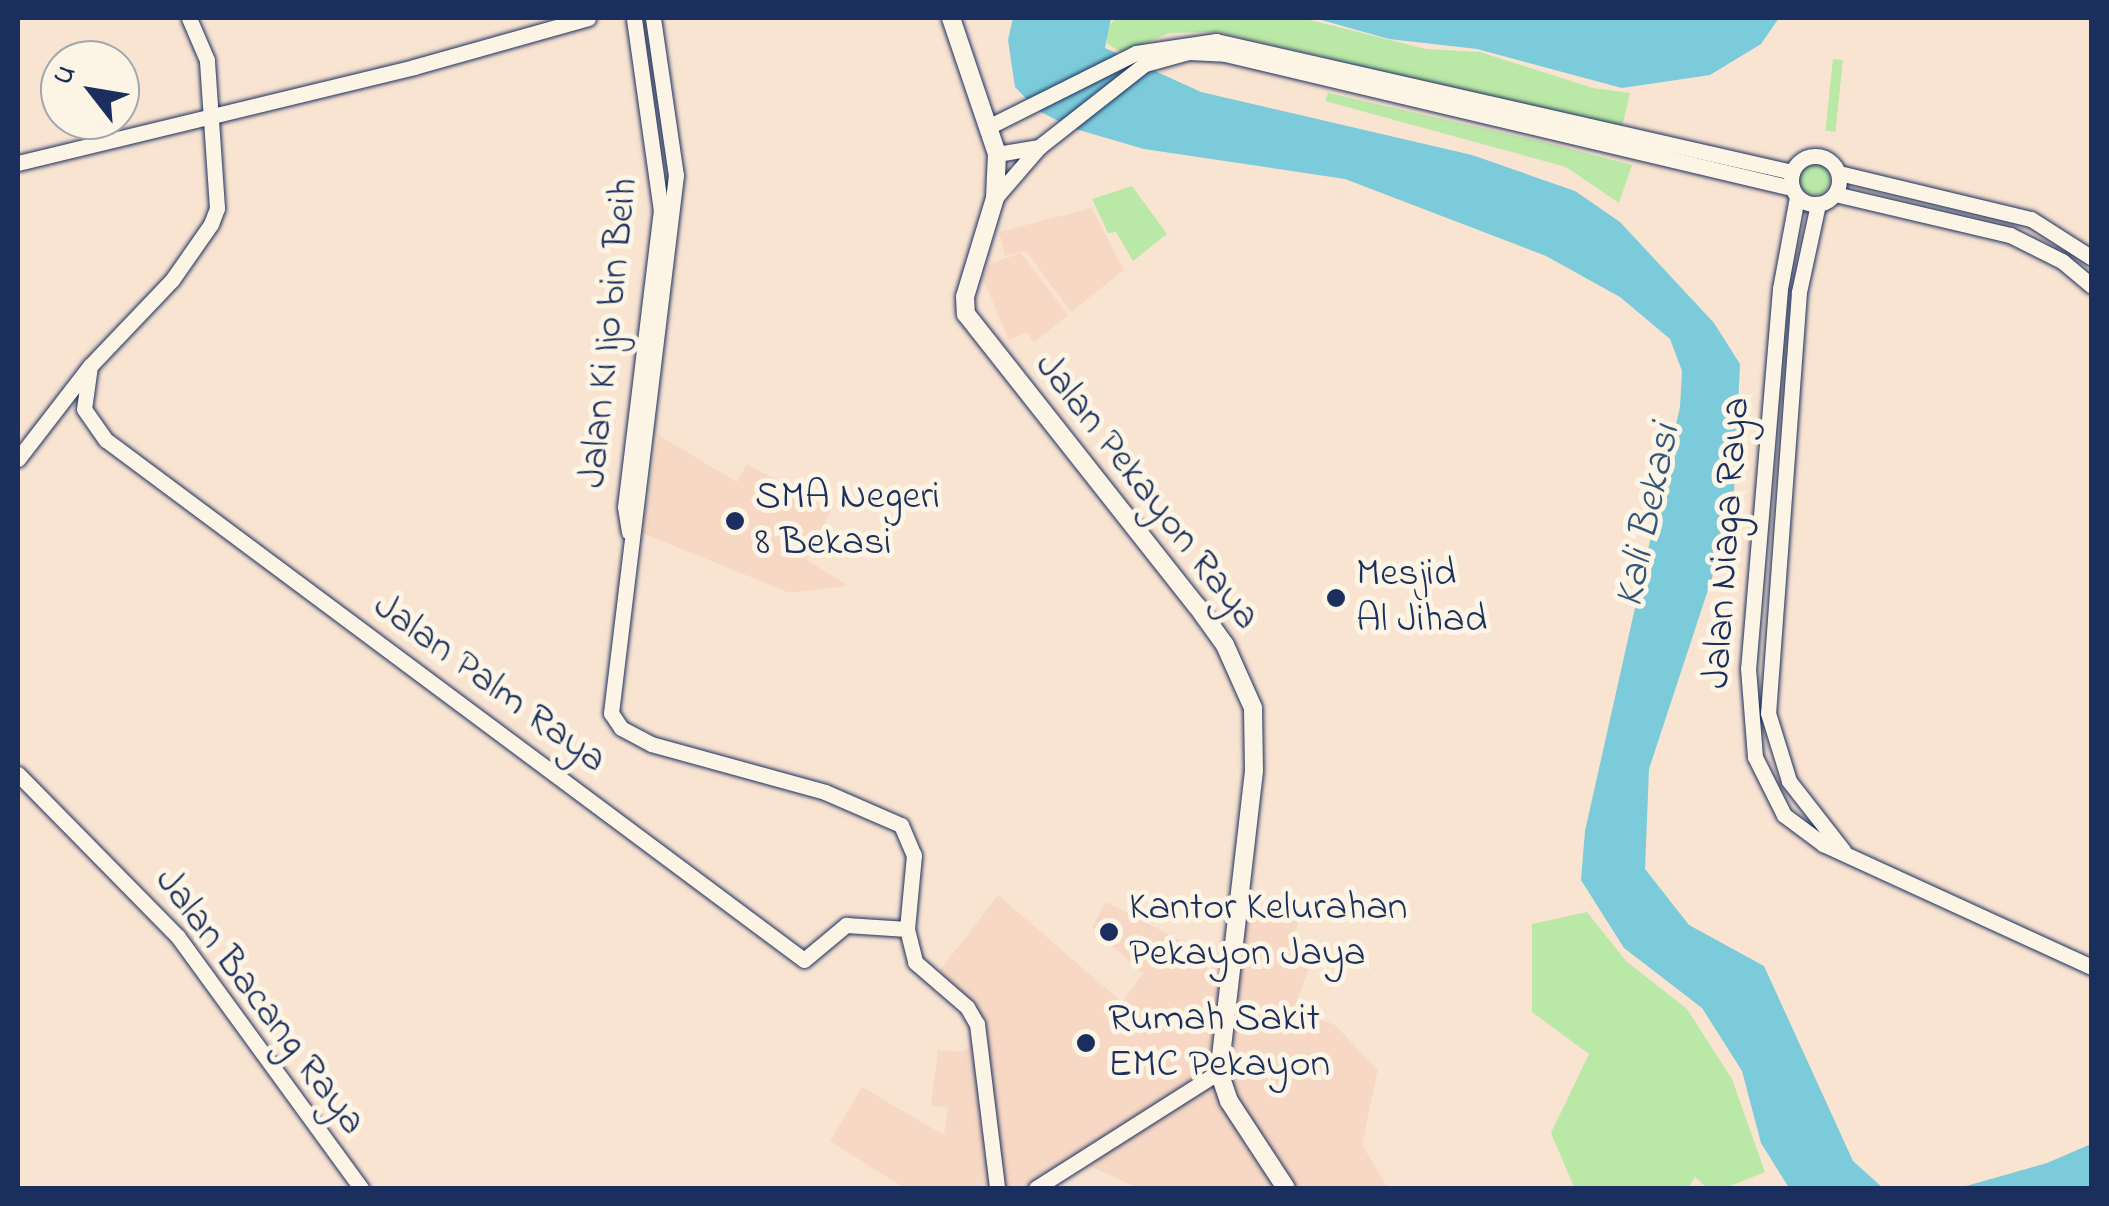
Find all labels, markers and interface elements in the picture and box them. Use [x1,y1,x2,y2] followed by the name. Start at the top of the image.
[40,40,140,140] north arrow
[43,57,88,93] text: U
[570,176,650,490] street label: Jalan Ki Ijo bin Beih
[1023,344,1269,640] street label: Jalan Pekayon Raya
[1694,396,1762,690] street label: Jalan Niaga Raya
[1605,420,1693,612] water label: Kali Bekasi
[755,474,940,568] place label: SMA Negeri 8 Bekasi
[724,510,746,532] marker: SMA Negeri 8 Bekasi
[1356,551,1487,645] place label: Mesjid Al Jihad
[363,583,615,785] street label: Jalan Palm Raya
[1325,587,1347,609] marker: Mesjid Al Jihad
[143,859,375,1145] street label: Jalan Bacang Raya
[1129,885,1407,979] place label: Kantor Kelurahan Pekayon Jaya
[1098,921,1120,943] marker: Kantor Kelurahan Pekayon Jaya
[1108,996,1330,1090] place label: Rumah Sakit EMC Pekayon
[1073,1030,1099,1056] marker: Rumah Sakit EMC Pekayon

